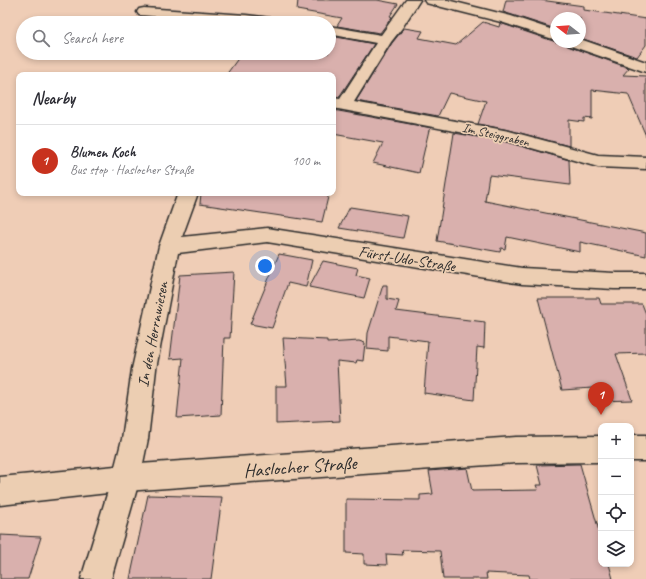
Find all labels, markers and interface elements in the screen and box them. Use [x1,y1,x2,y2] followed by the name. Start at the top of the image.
[550,12,586,48] north arrow
[16,16,336,60] search box
[30,27,52,49] icon: search
[62,29,123,48] text: Search here
[32,88,75,109] text: Nearby
[461,120,532,151] street label: Im Steiggraben
[70,143,136,162] text: Blumen Koch
[42,153,48,169] text: 1
[292,153,320,169] text: 100 m
[70,162,194,178] text: Bus stop · Haslocher Straße
[357,241,458,277] street label: Fürst-Udo-Straße
[255,256,275,276] your location
[133,279,173,389] street label: In den Herrnwiesen
[588,382,614,415] pin: 1
[598,423,634,567] map controls
[598,423,634,459] button: +
[243,451,359,483] street label: Haslocher Straße
[598,459,634,495] button: −
[598,495,634,531] button: locate
[598,531,634,567] button: layers

